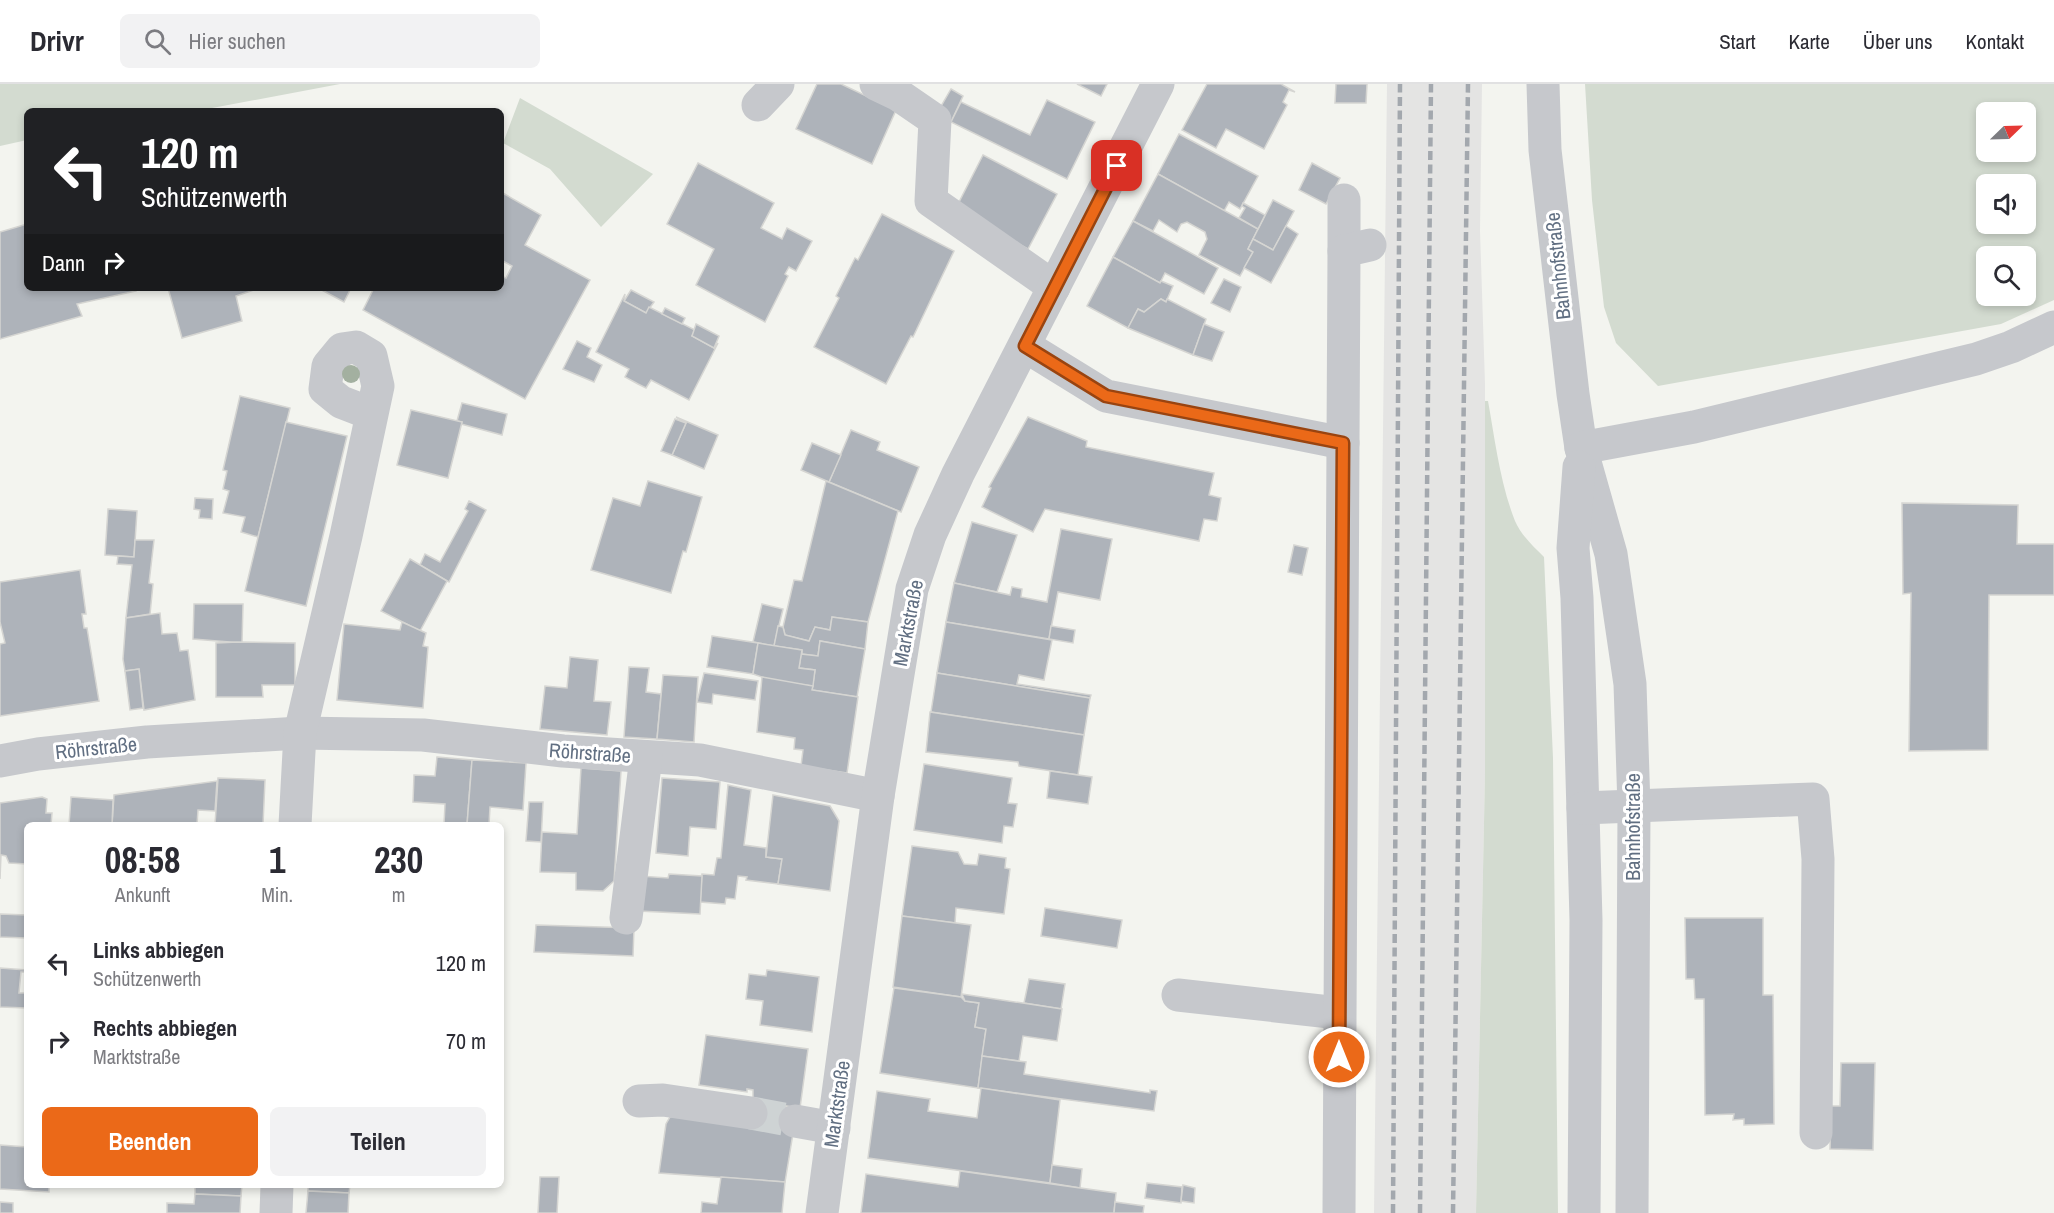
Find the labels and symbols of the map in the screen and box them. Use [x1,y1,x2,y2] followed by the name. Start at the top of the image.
[1976,102,2036,162] north arrow
[1091,140,1142,191] pin
[1538,211,1577,321] street label: Bahnhofstraße
[886,577,929,668] street label: Marktstraße
[54,730,138,765] street label: Röhrstraße
[548,736,632,769] street label: Röhrstraße
[1619,773,1646,881] street label: Bahnhofstraße
[1307,1025,1371,1089] position arrow
[817,1059,856,1149] street label: Marktstraße

